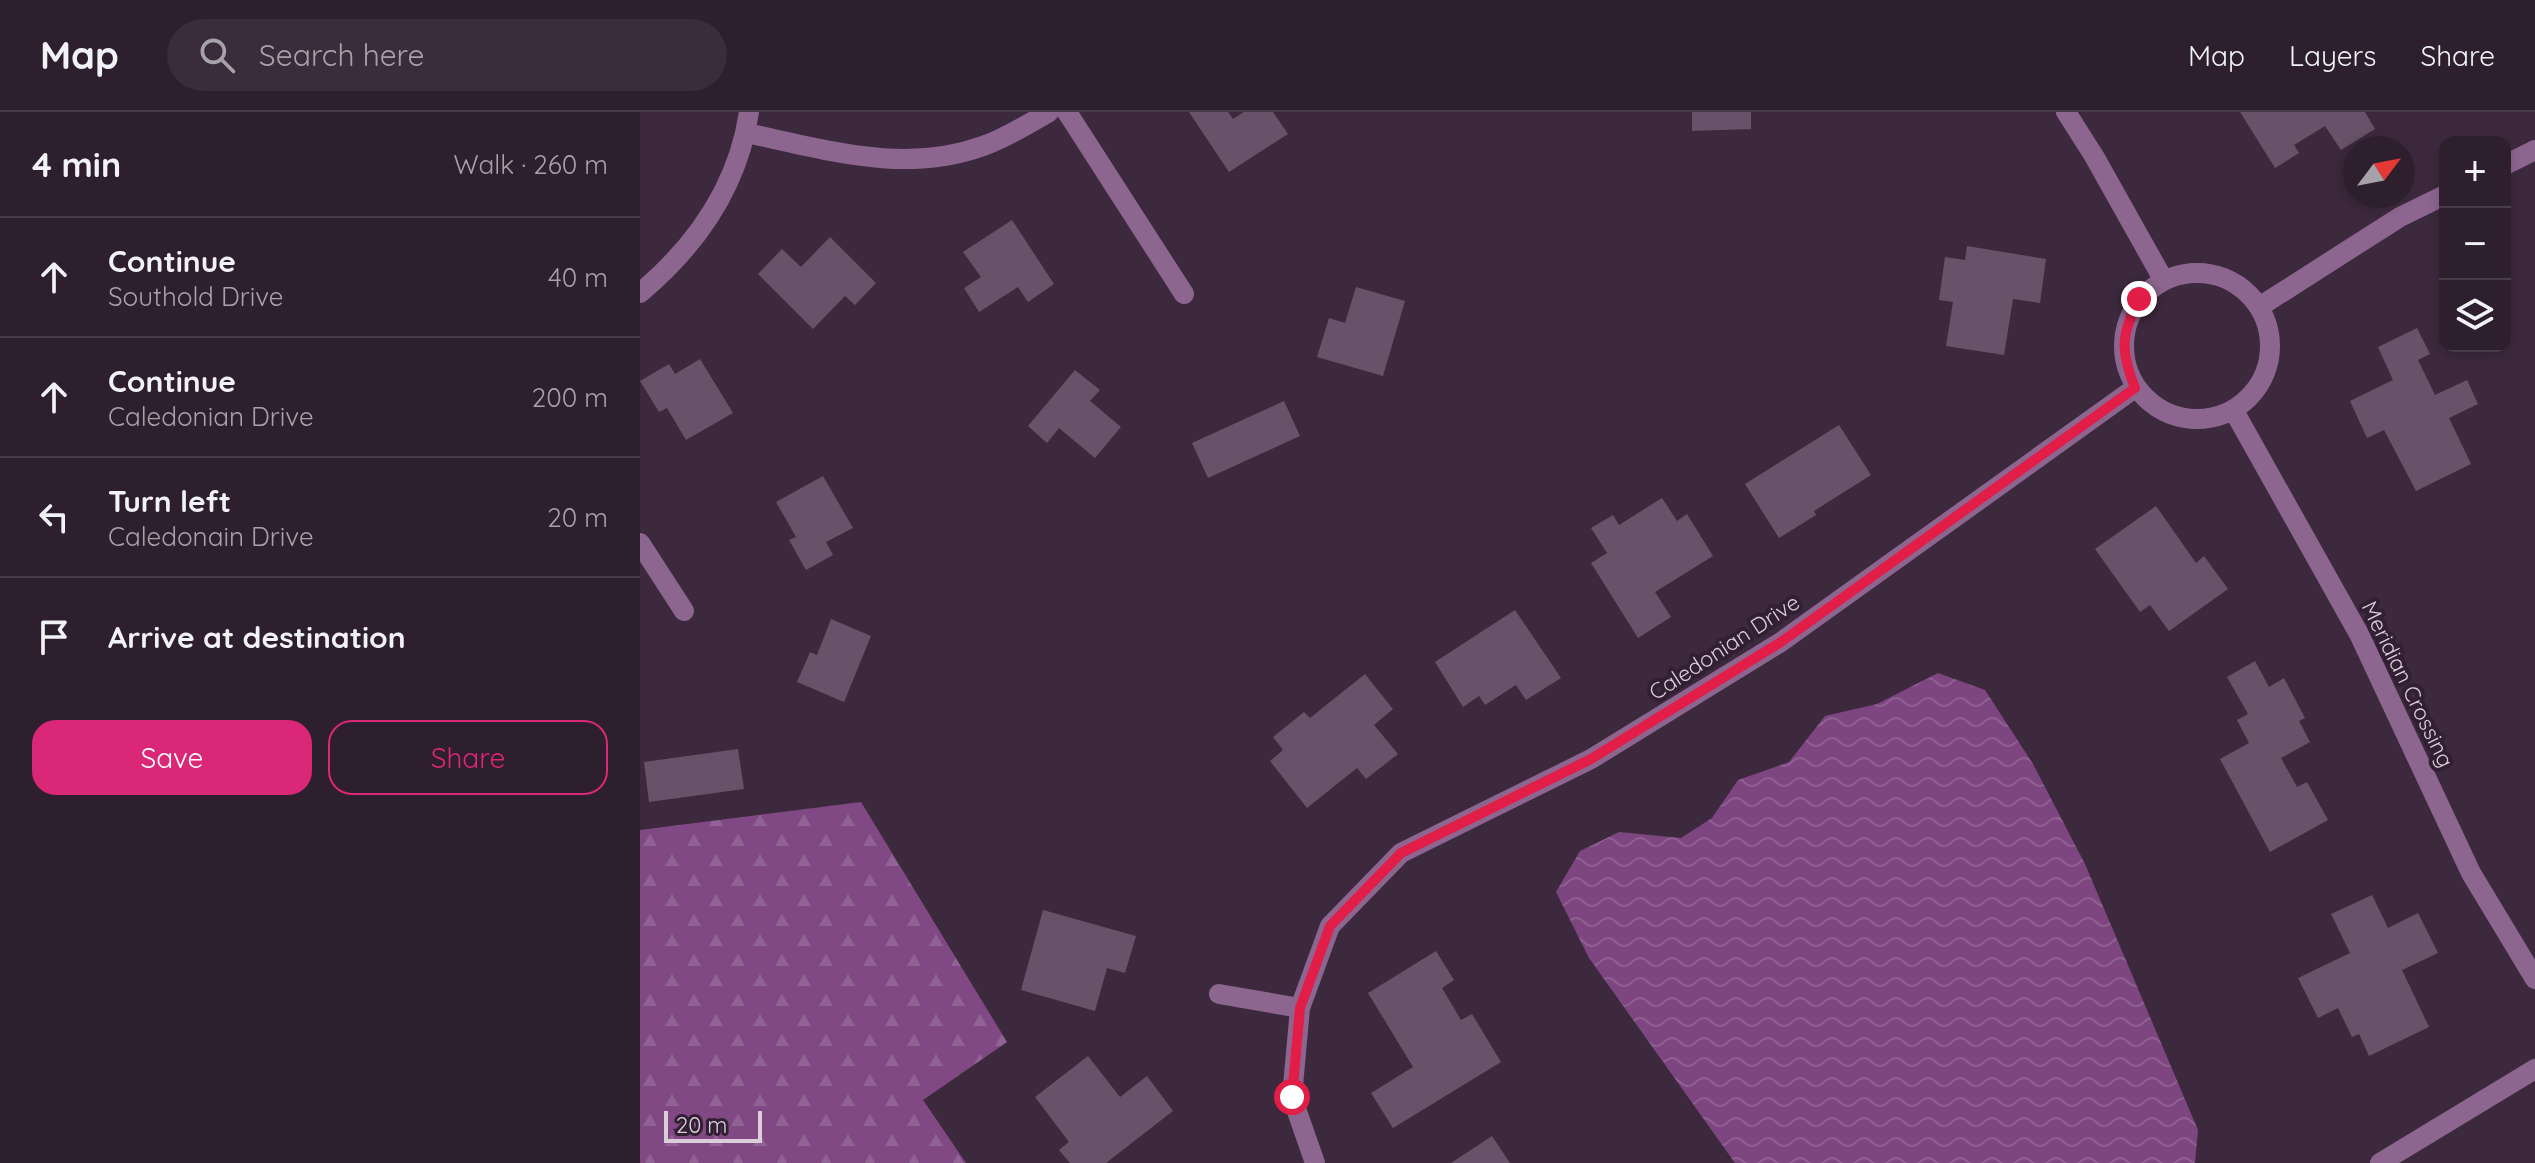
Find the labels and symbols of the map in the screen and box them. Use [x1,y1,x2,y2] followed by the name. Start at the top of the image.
[2343,136,2415,208] north arrow
[2121,281,2157,317] route end
[1643,588,1805,706] street label: Caledonian Drive
[2356,596,2460,772] street label: Meridian Crossing
[1274,1079,1310,1115] route start
[664,1107,762,1143] scale bar

